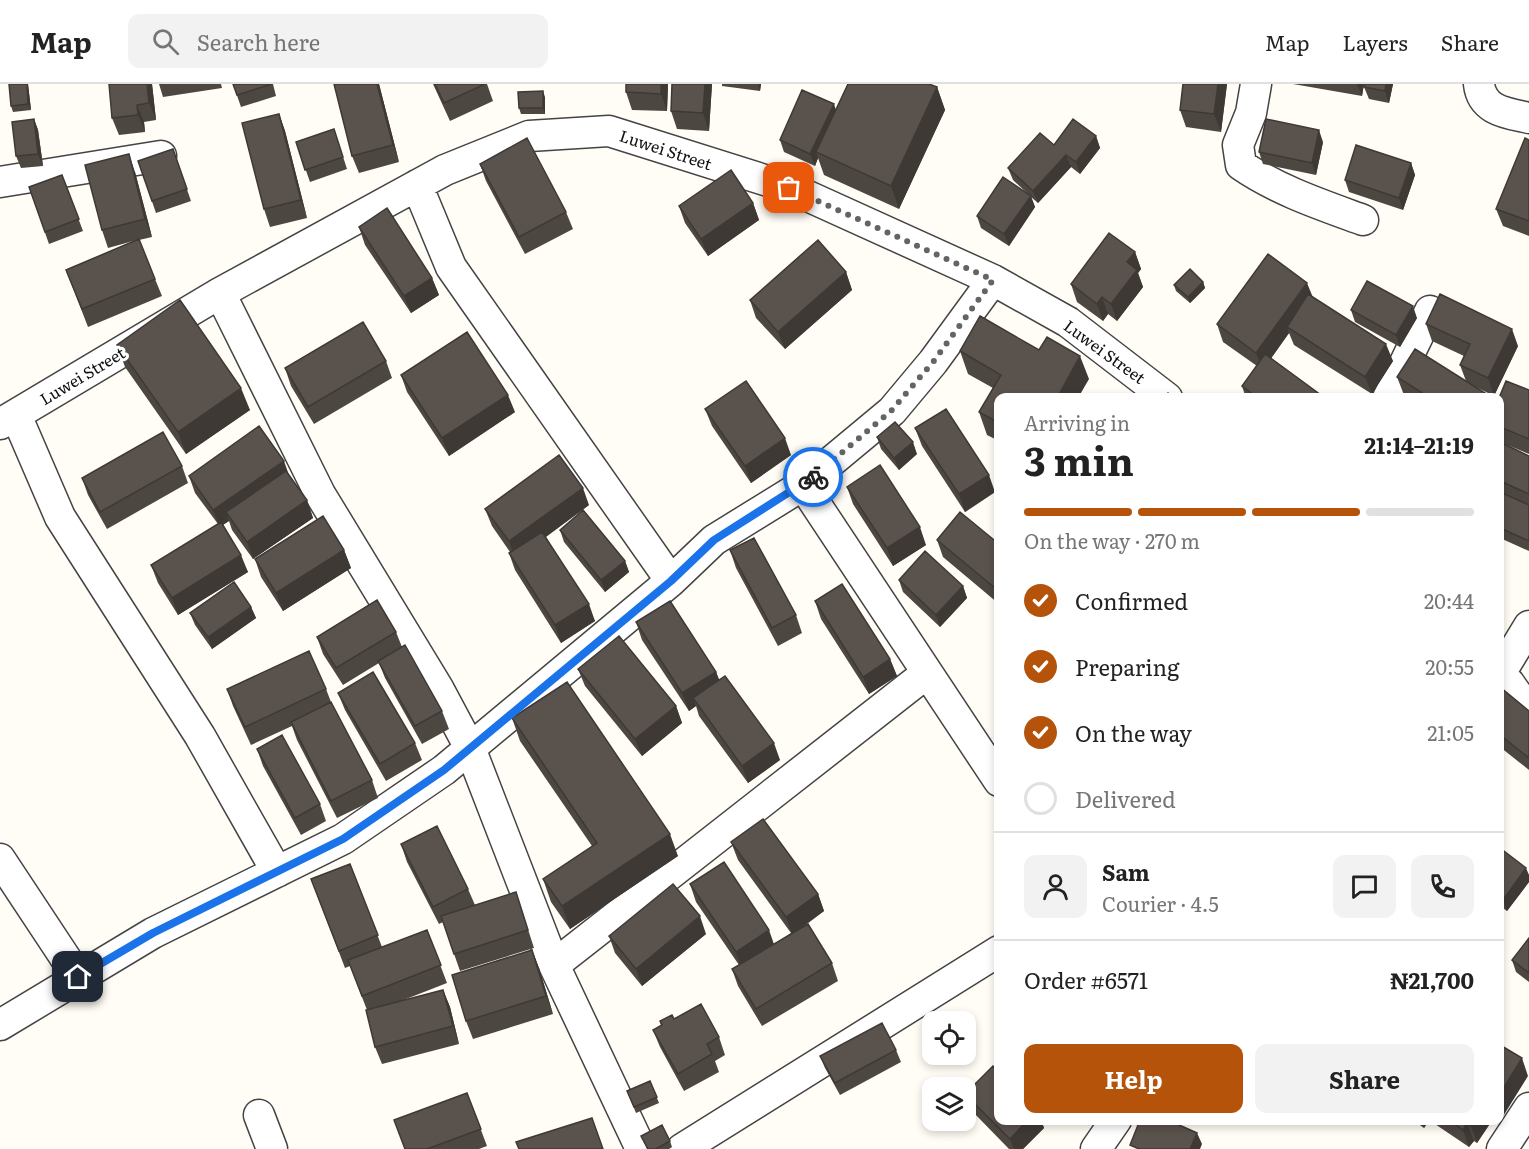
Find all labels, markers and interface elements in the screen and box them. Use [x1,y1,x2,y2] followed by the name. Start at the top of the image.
[128,14,548,68] search box
[30,20,92,62] text: Map
[149,25,182,58] icon: search
[197,25,320,58] text: Search here
[1265,26,1310,57] text: Map
[1343,26,1408,57] text: Layers
[1441,26,1499,57] text: Share
[617,123,716,175] street label: Luwei Street
[763,162,814,213] pin
[772,171,805,204] icon: bag
[1059,313,1151,389] street label: Luwei Street
[35,340,130,410] street label: Luwei Street
[1024,407,1130,437] text: Arriving in
[1364,428,1474,461] text: 21:14–21:19
[1024,430,1134,488] text: 3 min
[783,447,843,507] courier
[797,461,830,494] icon: bike
[1024,525,1200,555] text: On the way · 270 m
[1024,584,1057,617] icon: check
[1075,584,1188,617] text: Confirmed
[1424,585,1474,615] text: 20:44
[1024,650,1057,683] icon: check
[1075,650,1179,683] text: Preparing
[1425,651,1474,681] text: 20:55
[1024,716,1057,749] icon: check
[1075,716,1192,749] text: On the way
[1427,717,1474,747] text: 21:05
[1075,782,1176,815] text: Delivered
[1024,855,1087,918] button: person
[1102,855,1150,888] text: Sam
[1333,855,1396,918] button: chat
[1411,855,1474,918] button: phone
[1102,888,1219,918] text: Courier · 4.5
[52,951,103,1002] pin
[61,960,94,993] icon: home
[1024,963,1148,996] text: Order #6571
[1390,963,1474,996] text: ₦21,700
[922,1011,976,1131] map controls
[922,1011,976,1065] button: locate
[1024,1044,1243,1113] button: Help
[1255,1044,1474,1113] button: Share
[922,1077,976,1131] button: layers

